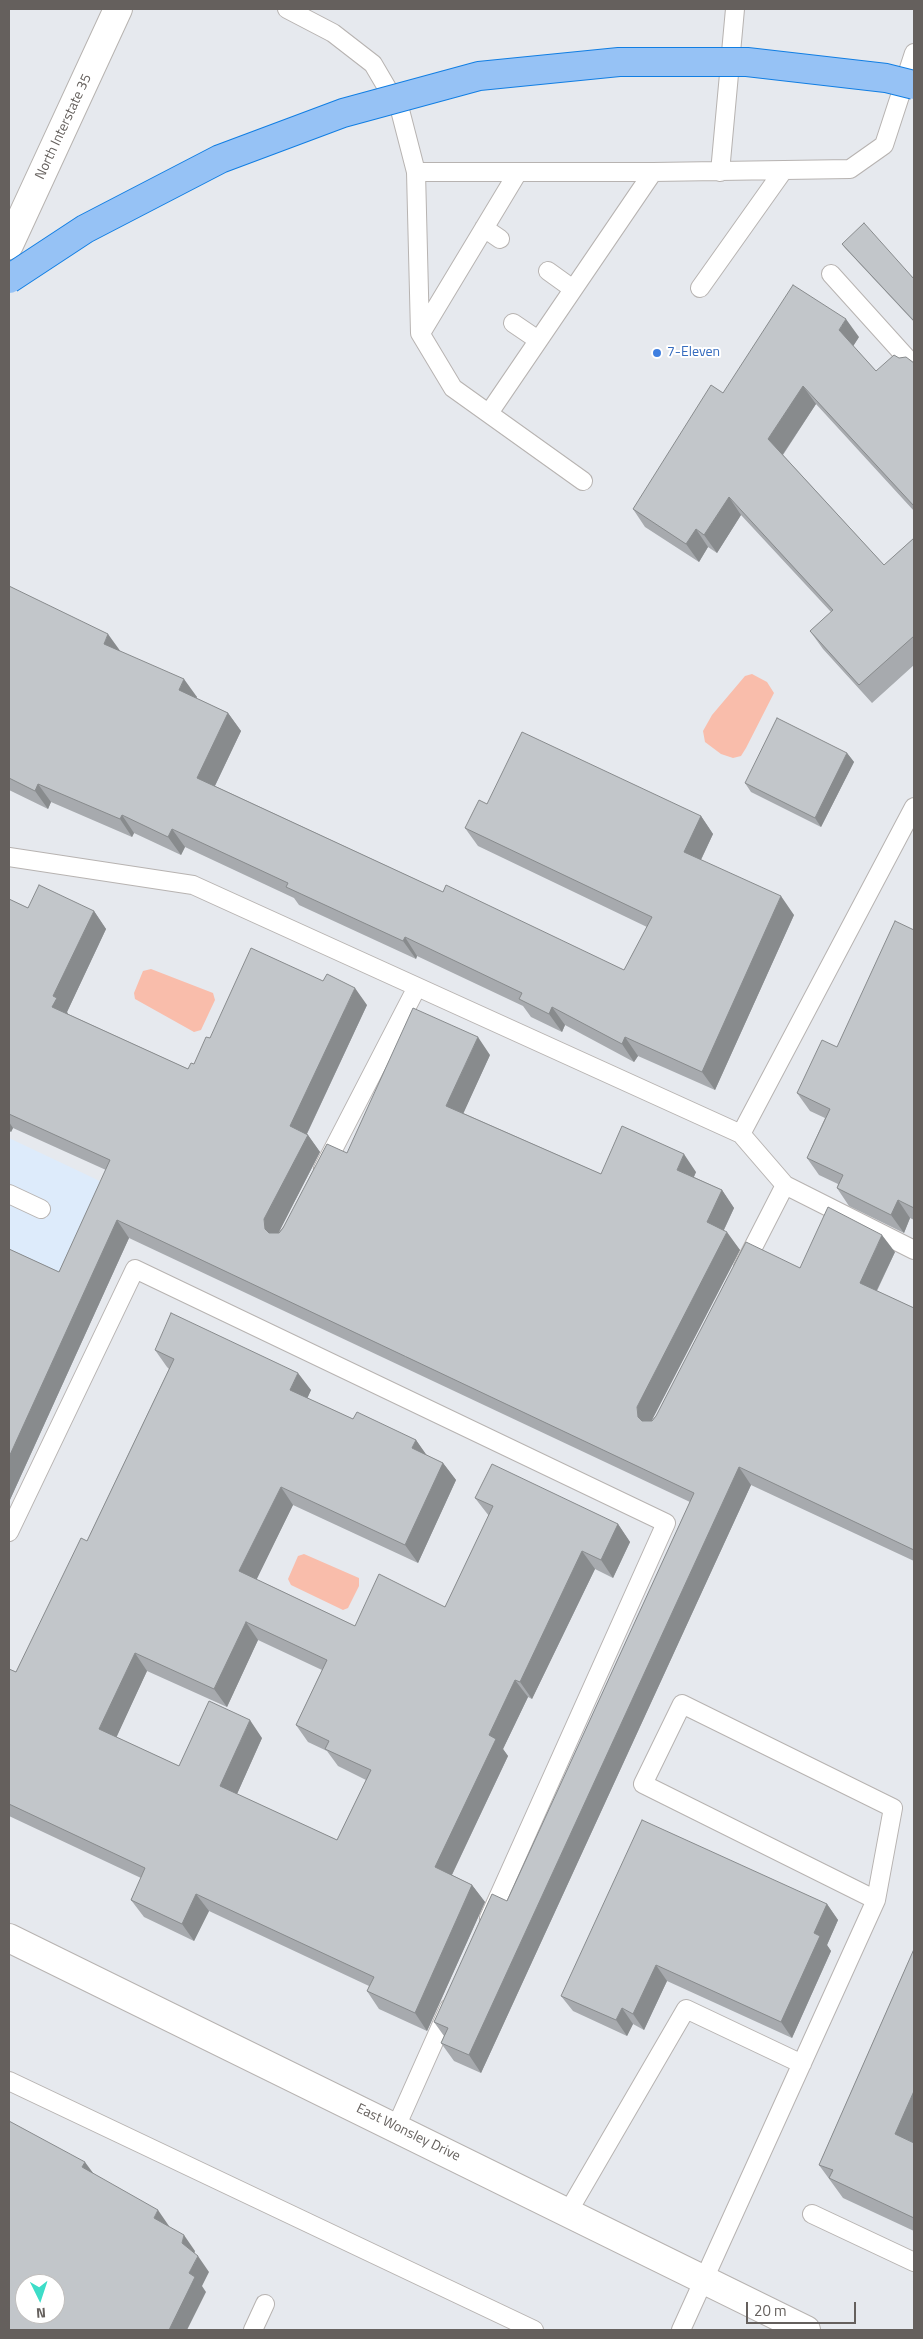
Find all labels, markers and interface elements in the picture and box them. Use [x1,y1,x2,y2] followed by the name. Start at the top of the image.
[32,72,96,182] street label: North Interstate 35
[667,345,720,361] place label: 7-Eleven
[651,347,663,359] marker: 7-Eleven
[353,2101,463,2165] street label: East Wonsley Drive
[15,2274,65,2324] north arrow
[748,2292,858,2324] scale bar
[754,2299,787,2322] text: 20 m
[35,2303,47,2324] text: N

